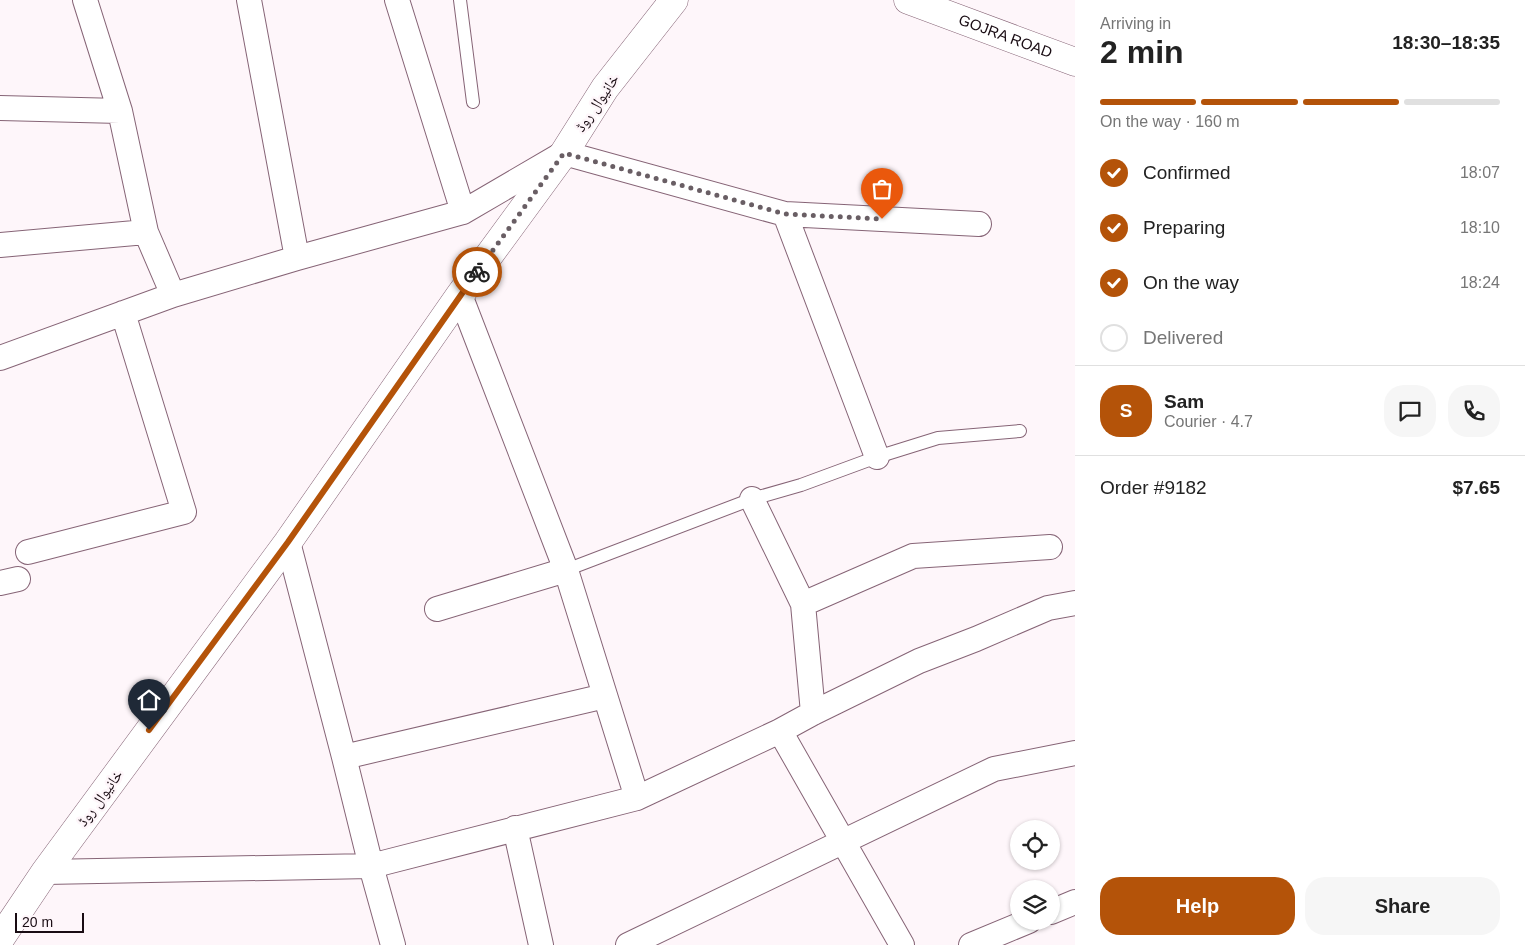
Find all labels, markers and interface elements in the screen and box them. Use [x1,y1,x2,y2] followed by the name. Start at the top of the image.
[957,11,1055,61] street label: GOJRA ROAD
[1100,15,1171,32] text: Arriving in
[1392,32,1500,53] text: 18:30–18:35
[1100,34,1184,70] text: 2 min
[571,70,624,136] street label: خانیوال روڈ
[1100,113,1240,130] text: On the way · 160 m
[1100,159,1128,187] icon: check
[1143,162,1231,183] text: Confirmed
[1460,164,1500,181] text: 18:07
[861,168,903,219] pin
[868,175,896,203] icon: bag
[1100,214,1128,242] icon: check
[1143,217,1225,238] text: Preparing
[1460,219,1500,236] text: 18:10
[452,247,502,297] courier
[463,258,491,286] icon: bike
[1100,269,1128,297] icon: check
[1143,272,1239,293] text: On the way
[1460,274,1500,291] text: 18:24
[1143,327,1223,348] text: Delivered
[1384,385,1436,437] button: chat
[1448,385,1500,437] button: phone
[1164,391,1204,412] text: Sam
[1120,400,1132,421] text: S
[1164,413,1253,430] text: Courier · 4.7
[1100,477,1207,498] text: Order #9182
[1452,477,1500,498] text: $7.65
[128,679,170,730] pin
[135,686,163,714] icon: home
[73,766,128,830] street label: خانیوال روڈ
[1010,820,1060,930] map controls
[1010,820,1060,870] button: locate
[1100,877,1295,935] button: Help
[1305,877,1500,935] button: Share
[1010,880,1060,930] button: layers
[15,910,84,933] scale bar
[22,914,53,930] text: 20 m

